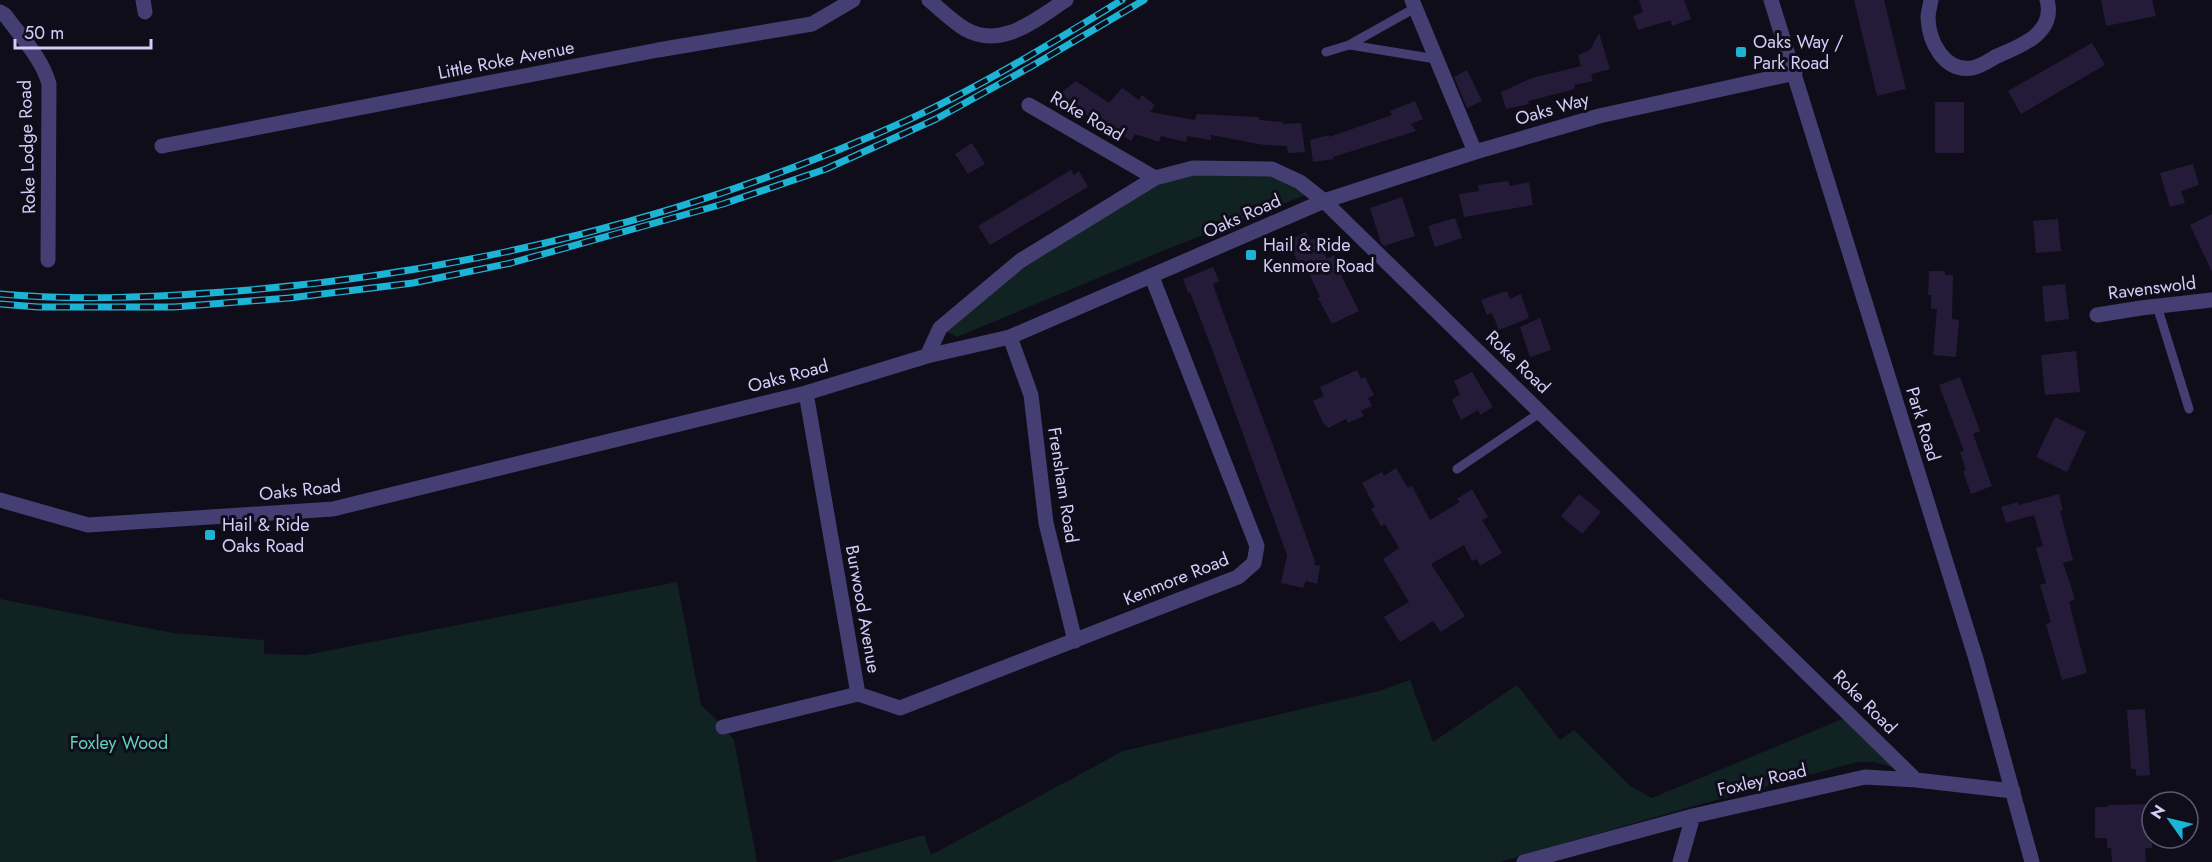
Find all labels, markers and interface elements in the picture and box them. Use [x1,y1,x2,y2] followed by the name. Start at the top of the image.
[15,12,152,50] scale bar
[24,20,64,46] text: 50 m
[1753,29,1844,76] place label: Oaks Way / Park Road
[436,34,576,86] street label: Little Roke Avenue
[1734,45,1748,59] marker: Oaks Way / Park Road
[12,80,42,214] street label: Roke Lodge Road
[1045,84,1129,148] street label: Roke Road
[1512,86,1592,132] street label: Oaks Way
[1199,187,1285,245] street label: Oaks Road
[1263,232,1375,279] place label: Hail & Ride Kenmore Road
[1244,248,1258,262] marker: Hail & Ride Kenmore Road
[2107,270,2197,306] street label: Ravenswold
[1480,324,1556,400] street label: Roke Road
[745,353,831,399] street label: Oaks Road
[1899,384,1947,464] street label: Park Road
[1041,425,1085,545] street label: Frensham Road
[258,473,342,507] street label: Oaks Road
[222,512,310,559] place label: Hail & Ride Oaks Road
[203,528,217,542] marker: Hail & Ride Oaks Road
[839,543,887,675] street label: Burwood Avenue
[1119,546,1233,612] street label: Kenmore Road
[1827,664,1903,740] street label: Roke Road
[70,730,168,756] park label: Foxley Wood
[1715,757,1809,803] street label: Foxley Road
[2140,790,2200,850] north arrow
[2145,800,2171,824] text: N

